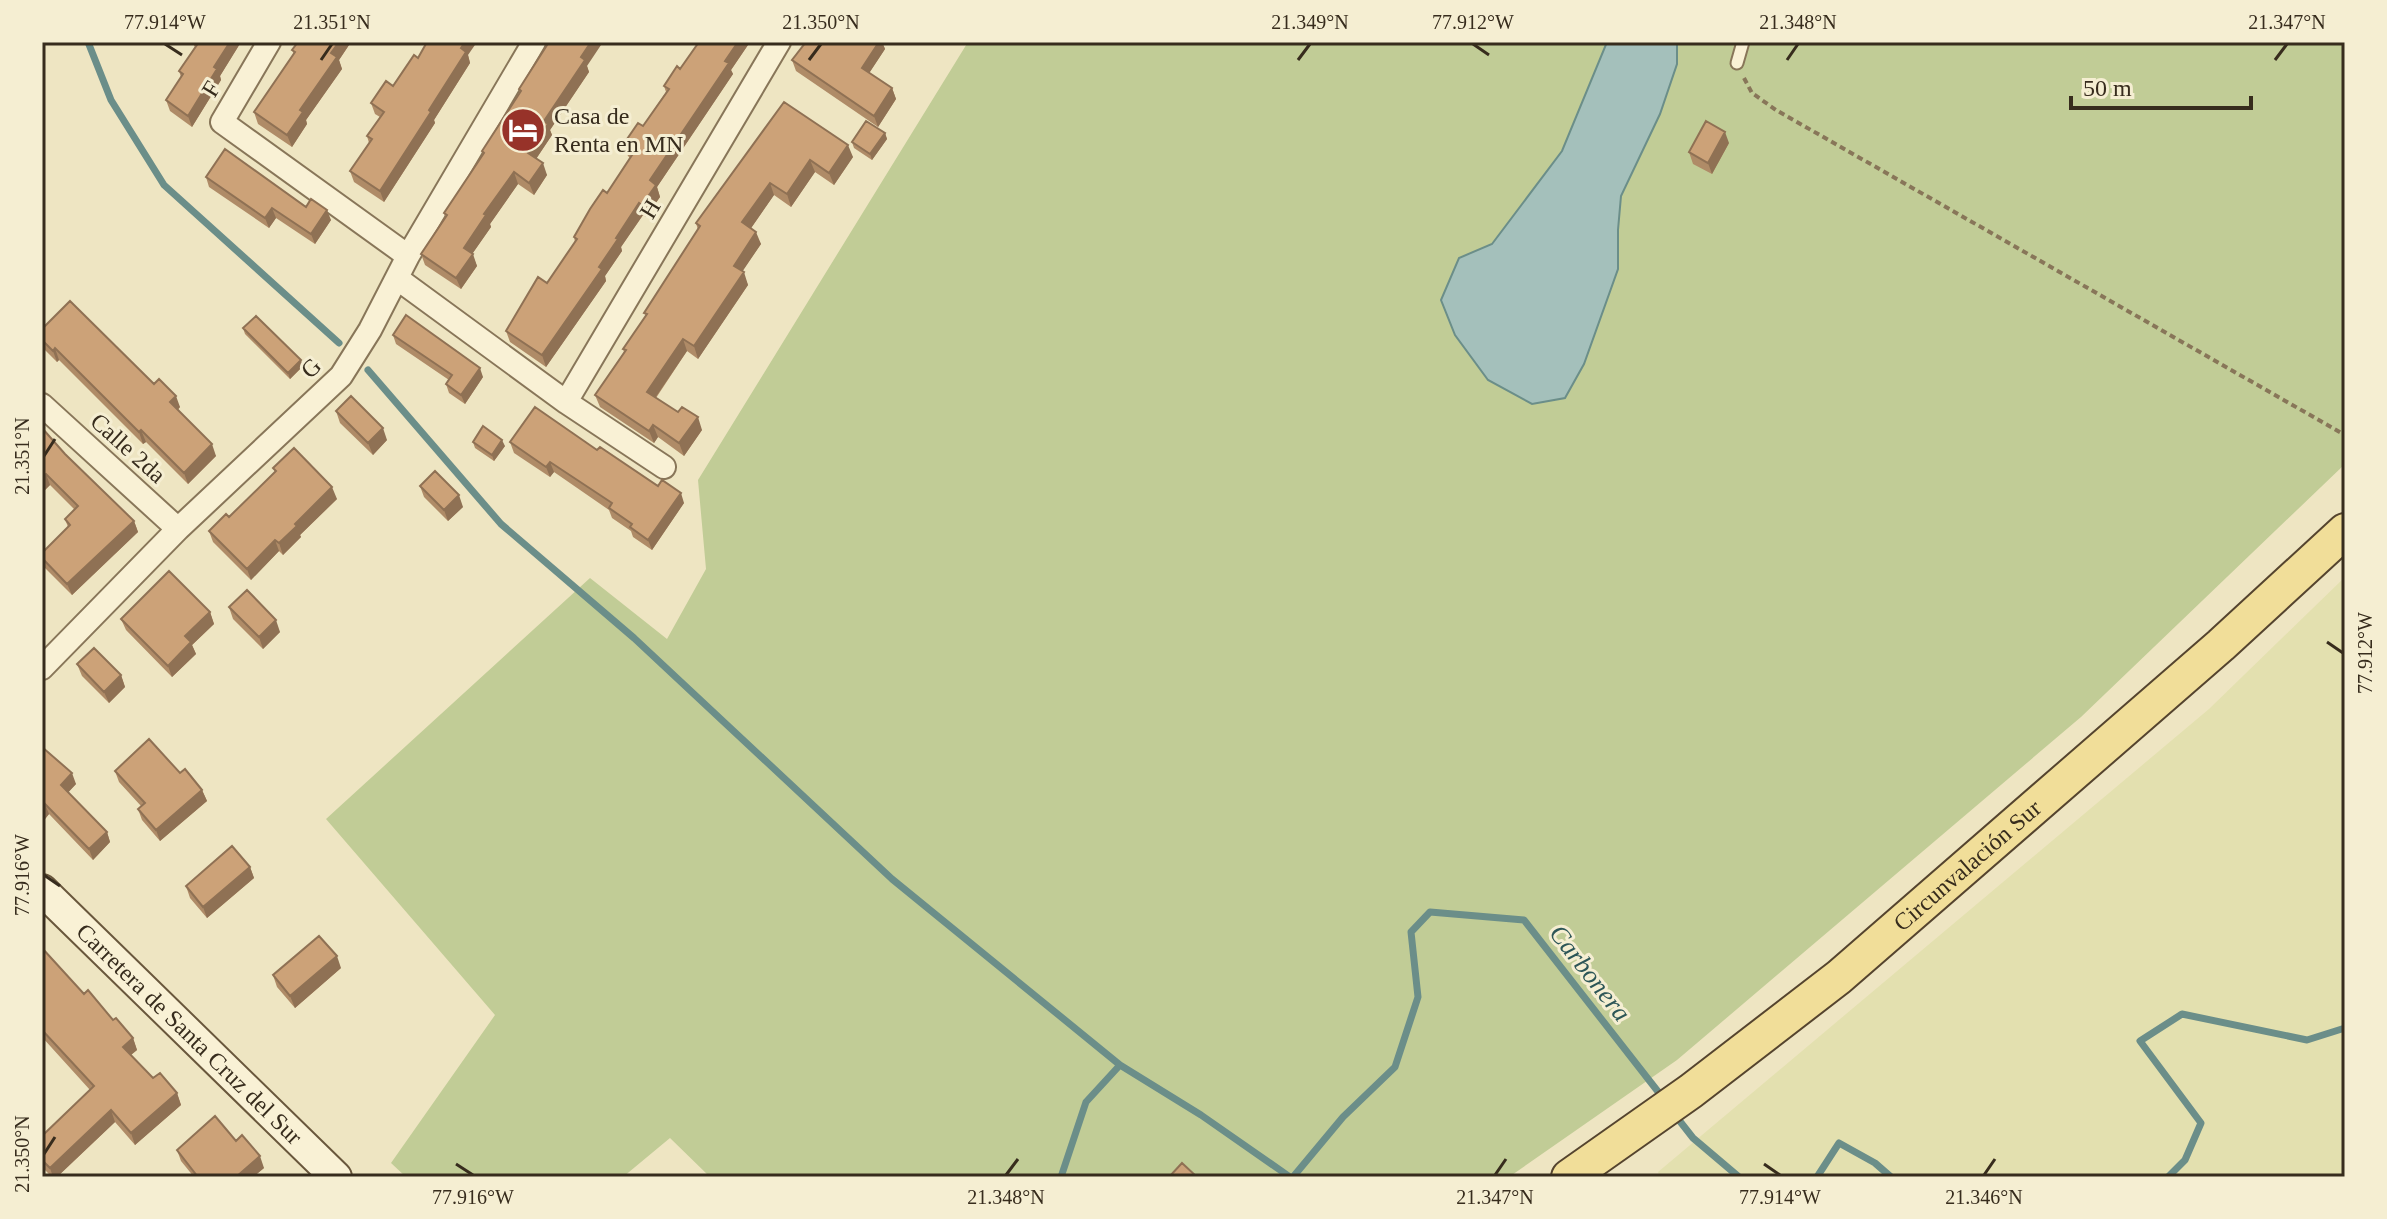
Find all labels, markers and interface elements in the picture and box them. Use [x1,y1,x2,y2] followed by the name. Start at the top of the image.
[124,11,206,33] text: 77.914°W
[293,11,371,33] text: 21.351°N
[782,11,860,33] text: 21.350°N
[1271,11,1349,33] text: 21.349°N
[1432,11,1514,33] text: 77.912°W
[1759,11,1837,33] text: 21.348°N
[2248,11,2326,33] text: 21.347°N
[2071,60,2251,110] scale bar
[2083,75,2132,101] text: 50 m
[196,77,226,101] street label: F
[554,103,683,157] place label: Casa de Renta en MN
[499,106,547,154] hotel icon: Casa de Renta en MN
[634,195,666,223] street label: H
[296,353,326,383] street label: G
[85,408,171,488] street label: Calle 2da
[11,417,33,495] text: 21.351°N
[2354,612,2376,694] text: 77.912°W
[1889,795,2046,936] street label: Circunvalación Sur
[11,834,33,916] text: 77.916°W
[71,918,307,1150] street label: Carretera de Santa Cruz del Sur
[1543,919,1637,1027] water label: Carbonera
[11,1115,33,1193] text: 21.350°N
[432,1186,514,1208] text: 77.916°W
[967,1186,1045,1208] text: 21.348°N
[1456,1186,1534,1208] text: 21.347°N
[1739,1186,1821,1208] text: 77.914°W
[1945,1186,2023,1208] text: 21.346°N

